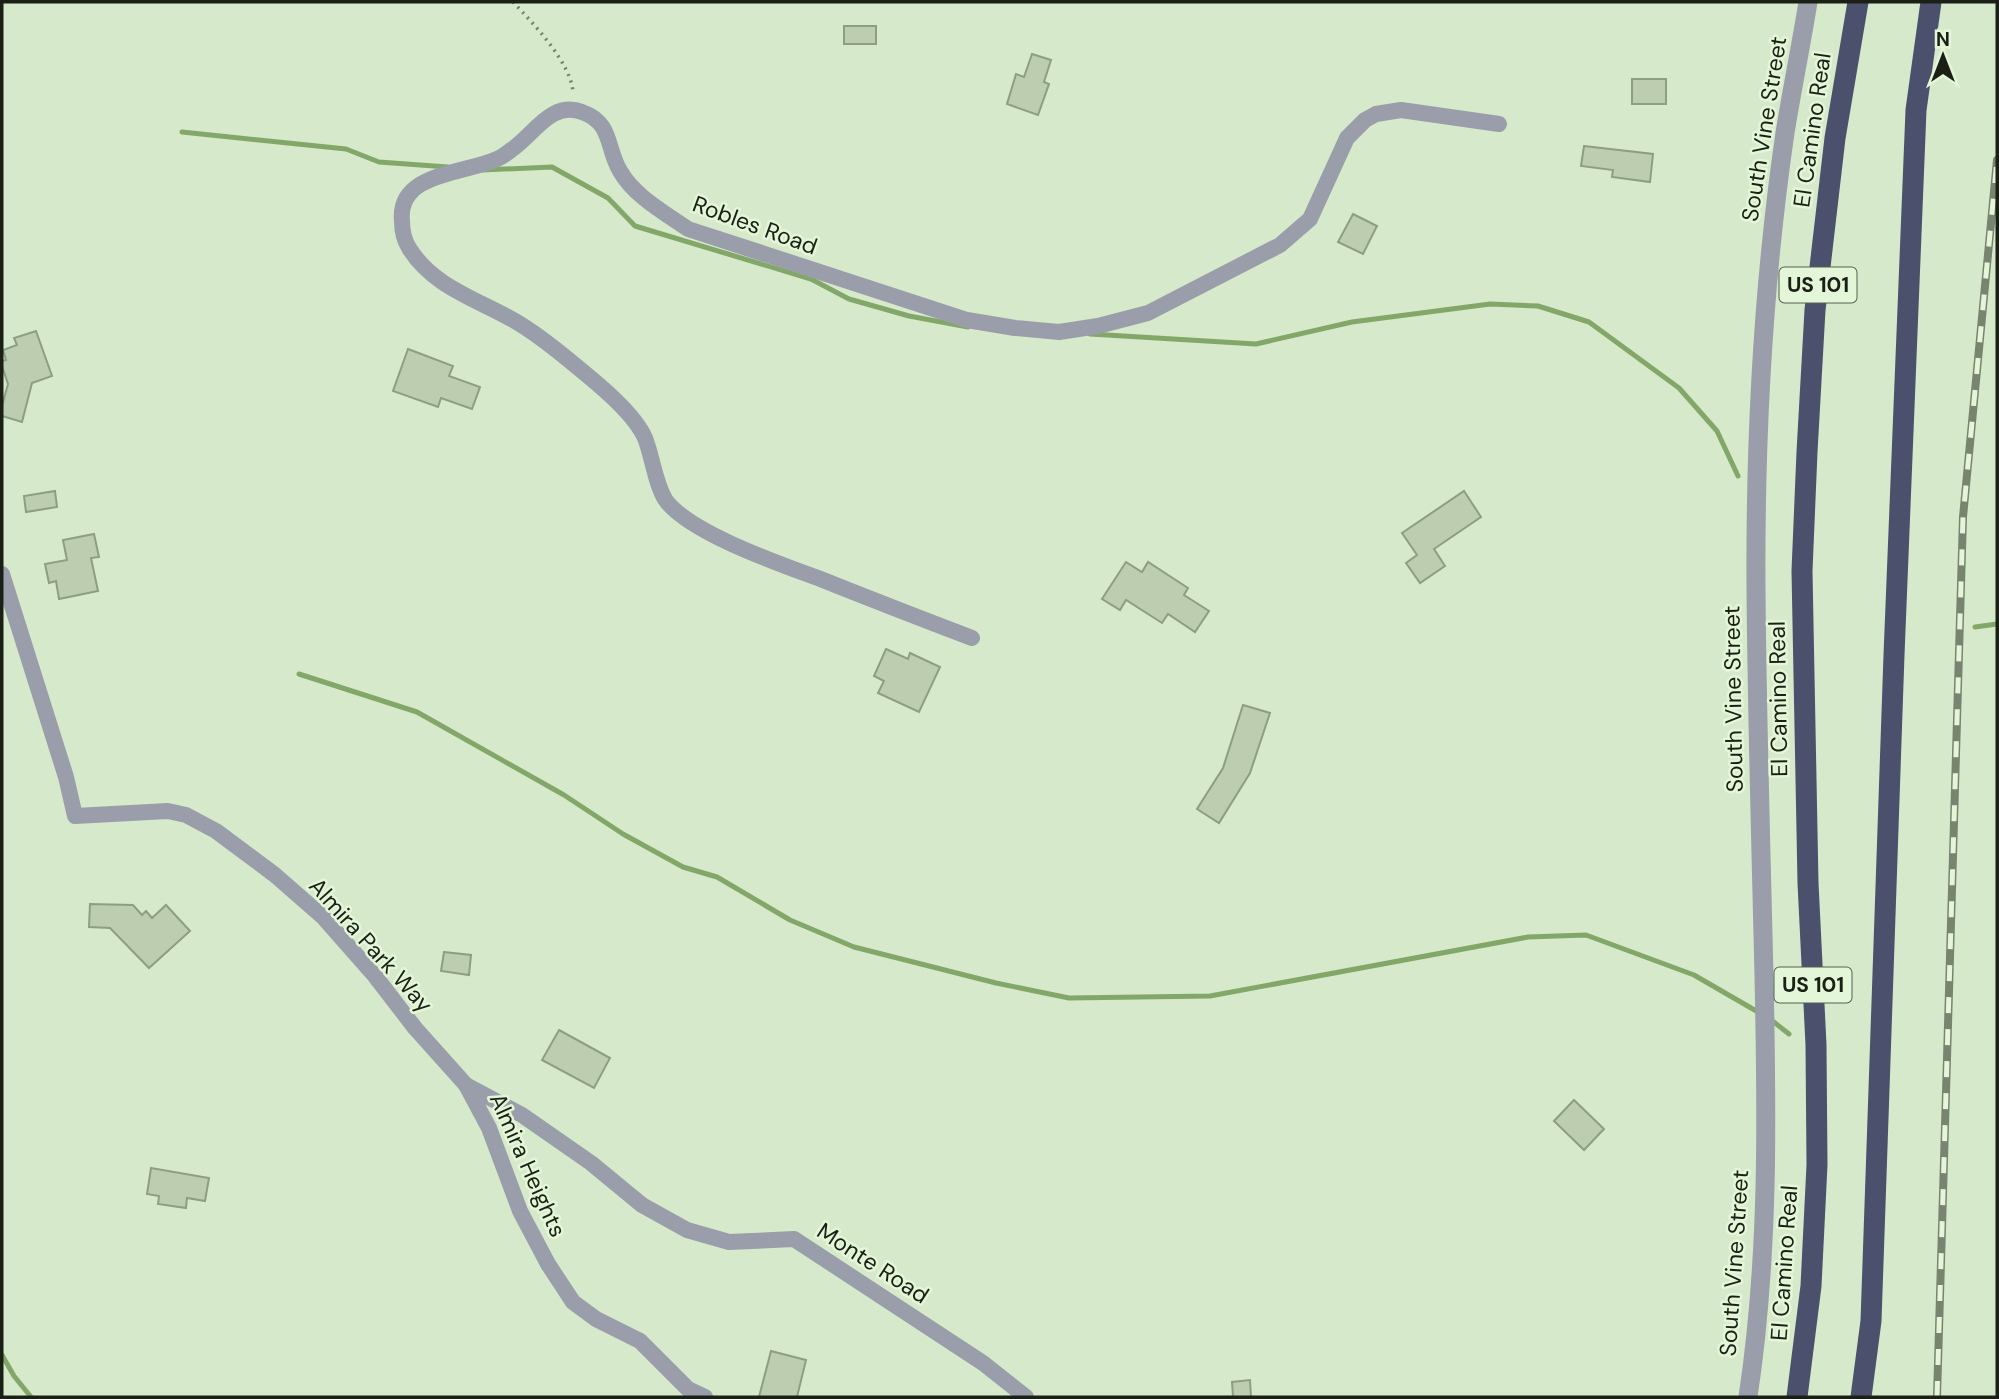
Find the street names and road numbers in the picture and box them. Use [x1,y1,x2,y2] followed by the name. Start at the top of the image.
[1735,34,1793,224] street label: South Vine Street
[1786,51,1838,209] street label: El Camino Real
[689,189,821,261] street label: Robles Road
[1780,268,1856,302] road number: US 101
[1716,605,1750,793] street label: South Vine Street
[1762,621,1794,777] street label: El Camino Real
[303,871,440,1019] street label: Almira Park Way
[1774,968,1852,1002] road number: US 101
[483,1088,573,1242] street label: Almira Heights
[1713,1169,1755,1357] street label: South Vine Street
[1764,1184,1804,1342] street label: El Camino Real
[811,1216,935,1310] street label: Monte Road

